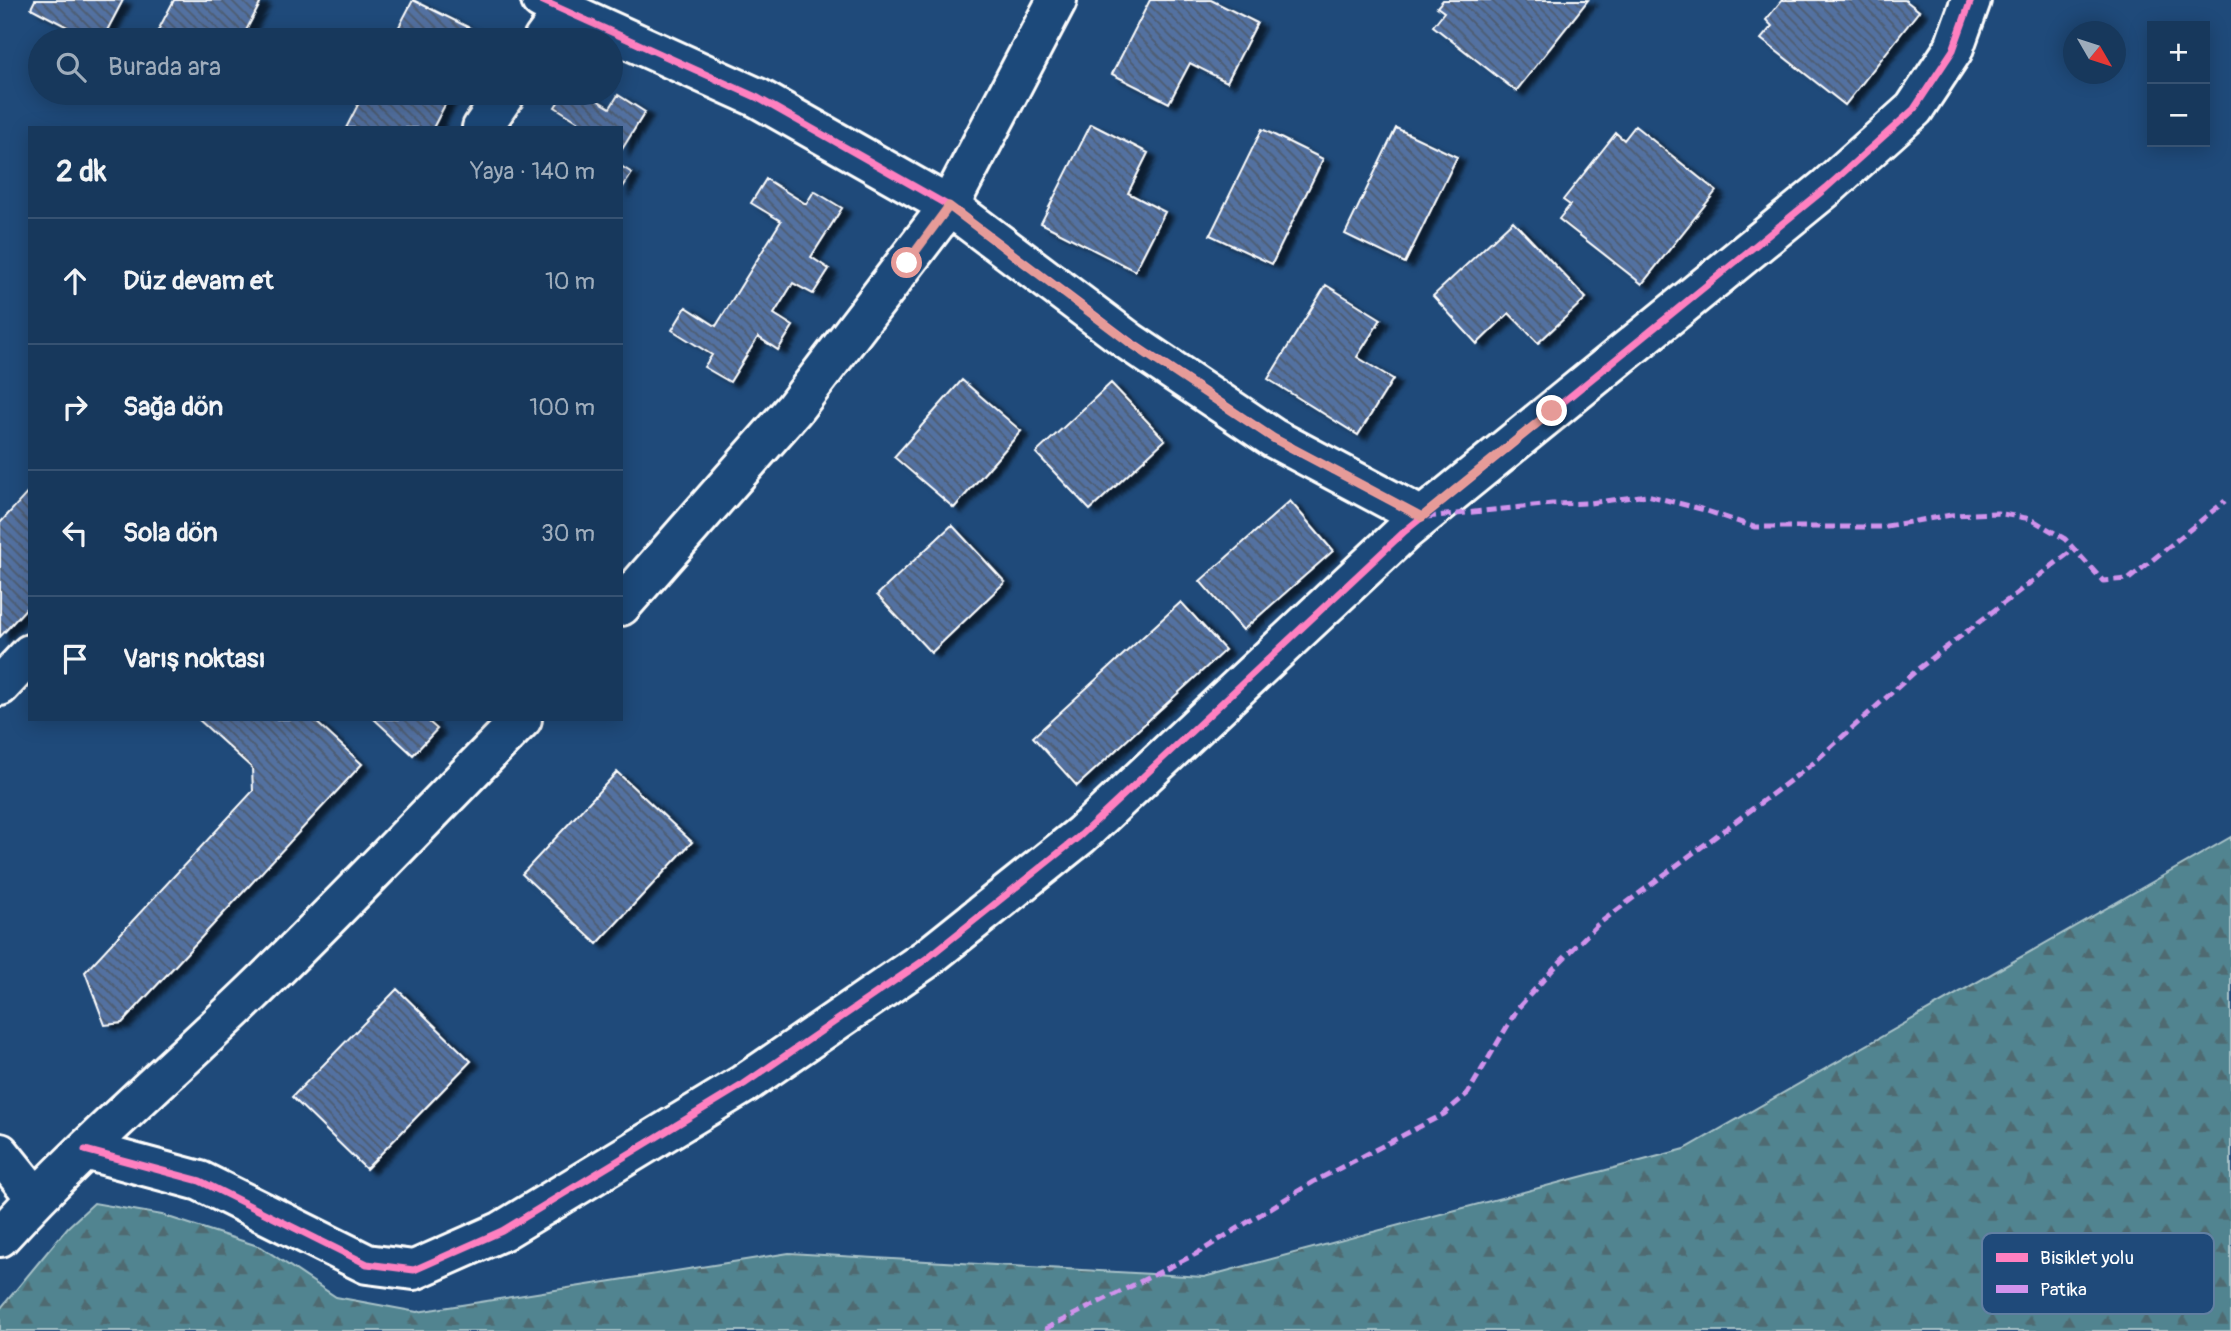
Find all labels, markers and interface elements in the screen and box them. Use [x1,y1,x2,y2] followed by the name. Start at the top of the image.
[2063,21,2126,84] north arrow
[2147,21,2210,147] map controls
[2147,21,2210,84] button: +
[28,28,623,105] search box
[52,48,90,86] icon: search
[108,51,221,83] text: Burada ara
[2147,84,2210,147] button: −
[56,153,107,190] text: 2 dk
[470,157,595,186] text: Yaya · 140 m
[891,247,922,278] route start
[56,262,94,300] icon: ahead
[123,265,274,297] text: Düz devam et
[545,267,595,296] text: 10 m
[56,388,94,426] icon: right
[123,391,223,423] text: Sağa dön
[529,393,595,422] text: 100 m
[1536,395,1567,426] route end
[56,514,94,552] icon: left
[123,517,218,549] text: Sola dön
[541,519,595,548] text: 30 m
[56,640,94,678] icon: arrive
[123,643,265,675] text: Varış noktası
[1982,1233,2214,1314] legend
[2040,1246,2134,1270] text: Bisiklet yolu
[2040,1278,2087,1302] text: Patika

